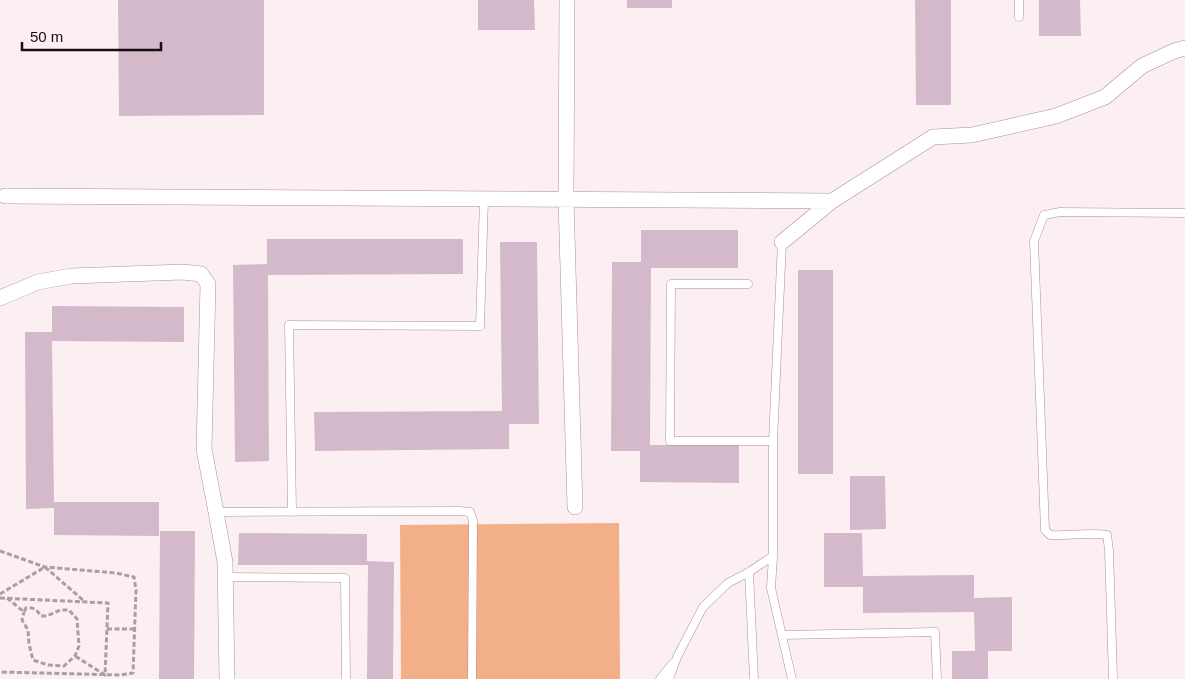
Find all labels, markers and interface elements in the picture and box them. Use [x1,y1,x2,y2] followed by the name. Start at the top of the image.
[22,20,161,52] scale bar
[30,28,63,45] text: 50 m

